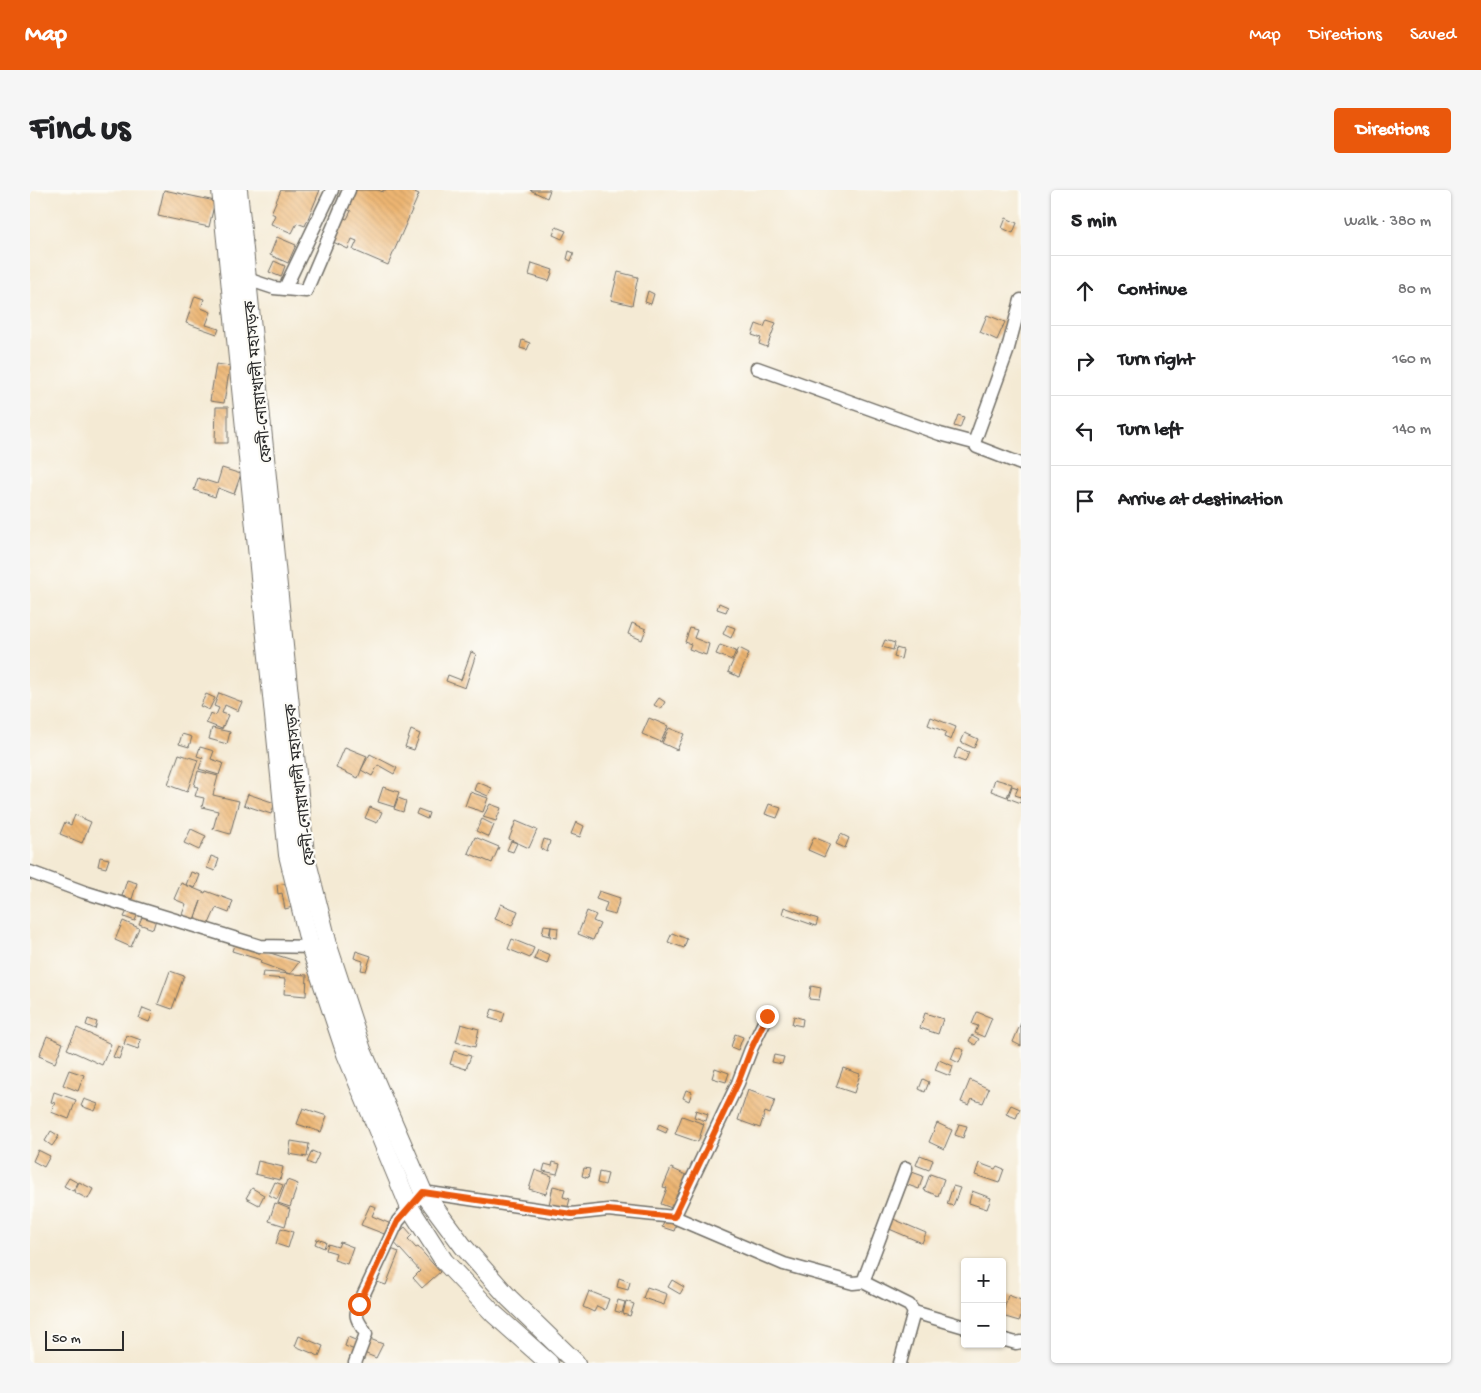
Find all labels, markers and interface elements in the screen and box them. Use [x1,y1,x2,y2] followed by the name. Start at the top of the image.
[25,21,67,50] text: Map
[1249,25,1281,46] text: Map
[1309,25,1382,46] text: Directions
[1410,25,1456,46] text: Saved
[1334,108,1451,153] button: Directions
[30,110,130,151] text: Find us
[1071,210,1116,235] text: 5 min
[1344,213,1431,232] text: Walk · 380 m
[1071,277,1099,305] icon: ahead
[1118,279,1187,302] text: Continue
[1398,281,1431,300] text: 80 m
[239,298,278,464] street label: ফেনী-নোয়াখালী মহাসড়ক
[1071,347,1099,375] icon: right
[1118,349,1194,372] text: Turn right
[1392,351,1431,370] text: 160 m
[1071,417,1099,445] icon: left
[1118,419,1182,442] text: Turn left
[1393,421,1431,440] text: 140 m
[1071,487,1099,515] icon: arrive
[1118,489,1282,512] text: Arrive at destination
[280,701,322,867] street label: ফেনী-নোয়াখালী মহাসড়ক
[756,1005,779,1028] route end
[961,1258,1006,1348] map controls
[961,1258,1006,1303] button: +
[348,1293,371,1316] route start
[961,1303,1006,1348] button: −
[45,1328,124,1351] scale bar
[52,1331,81,1348] text: 50 m

